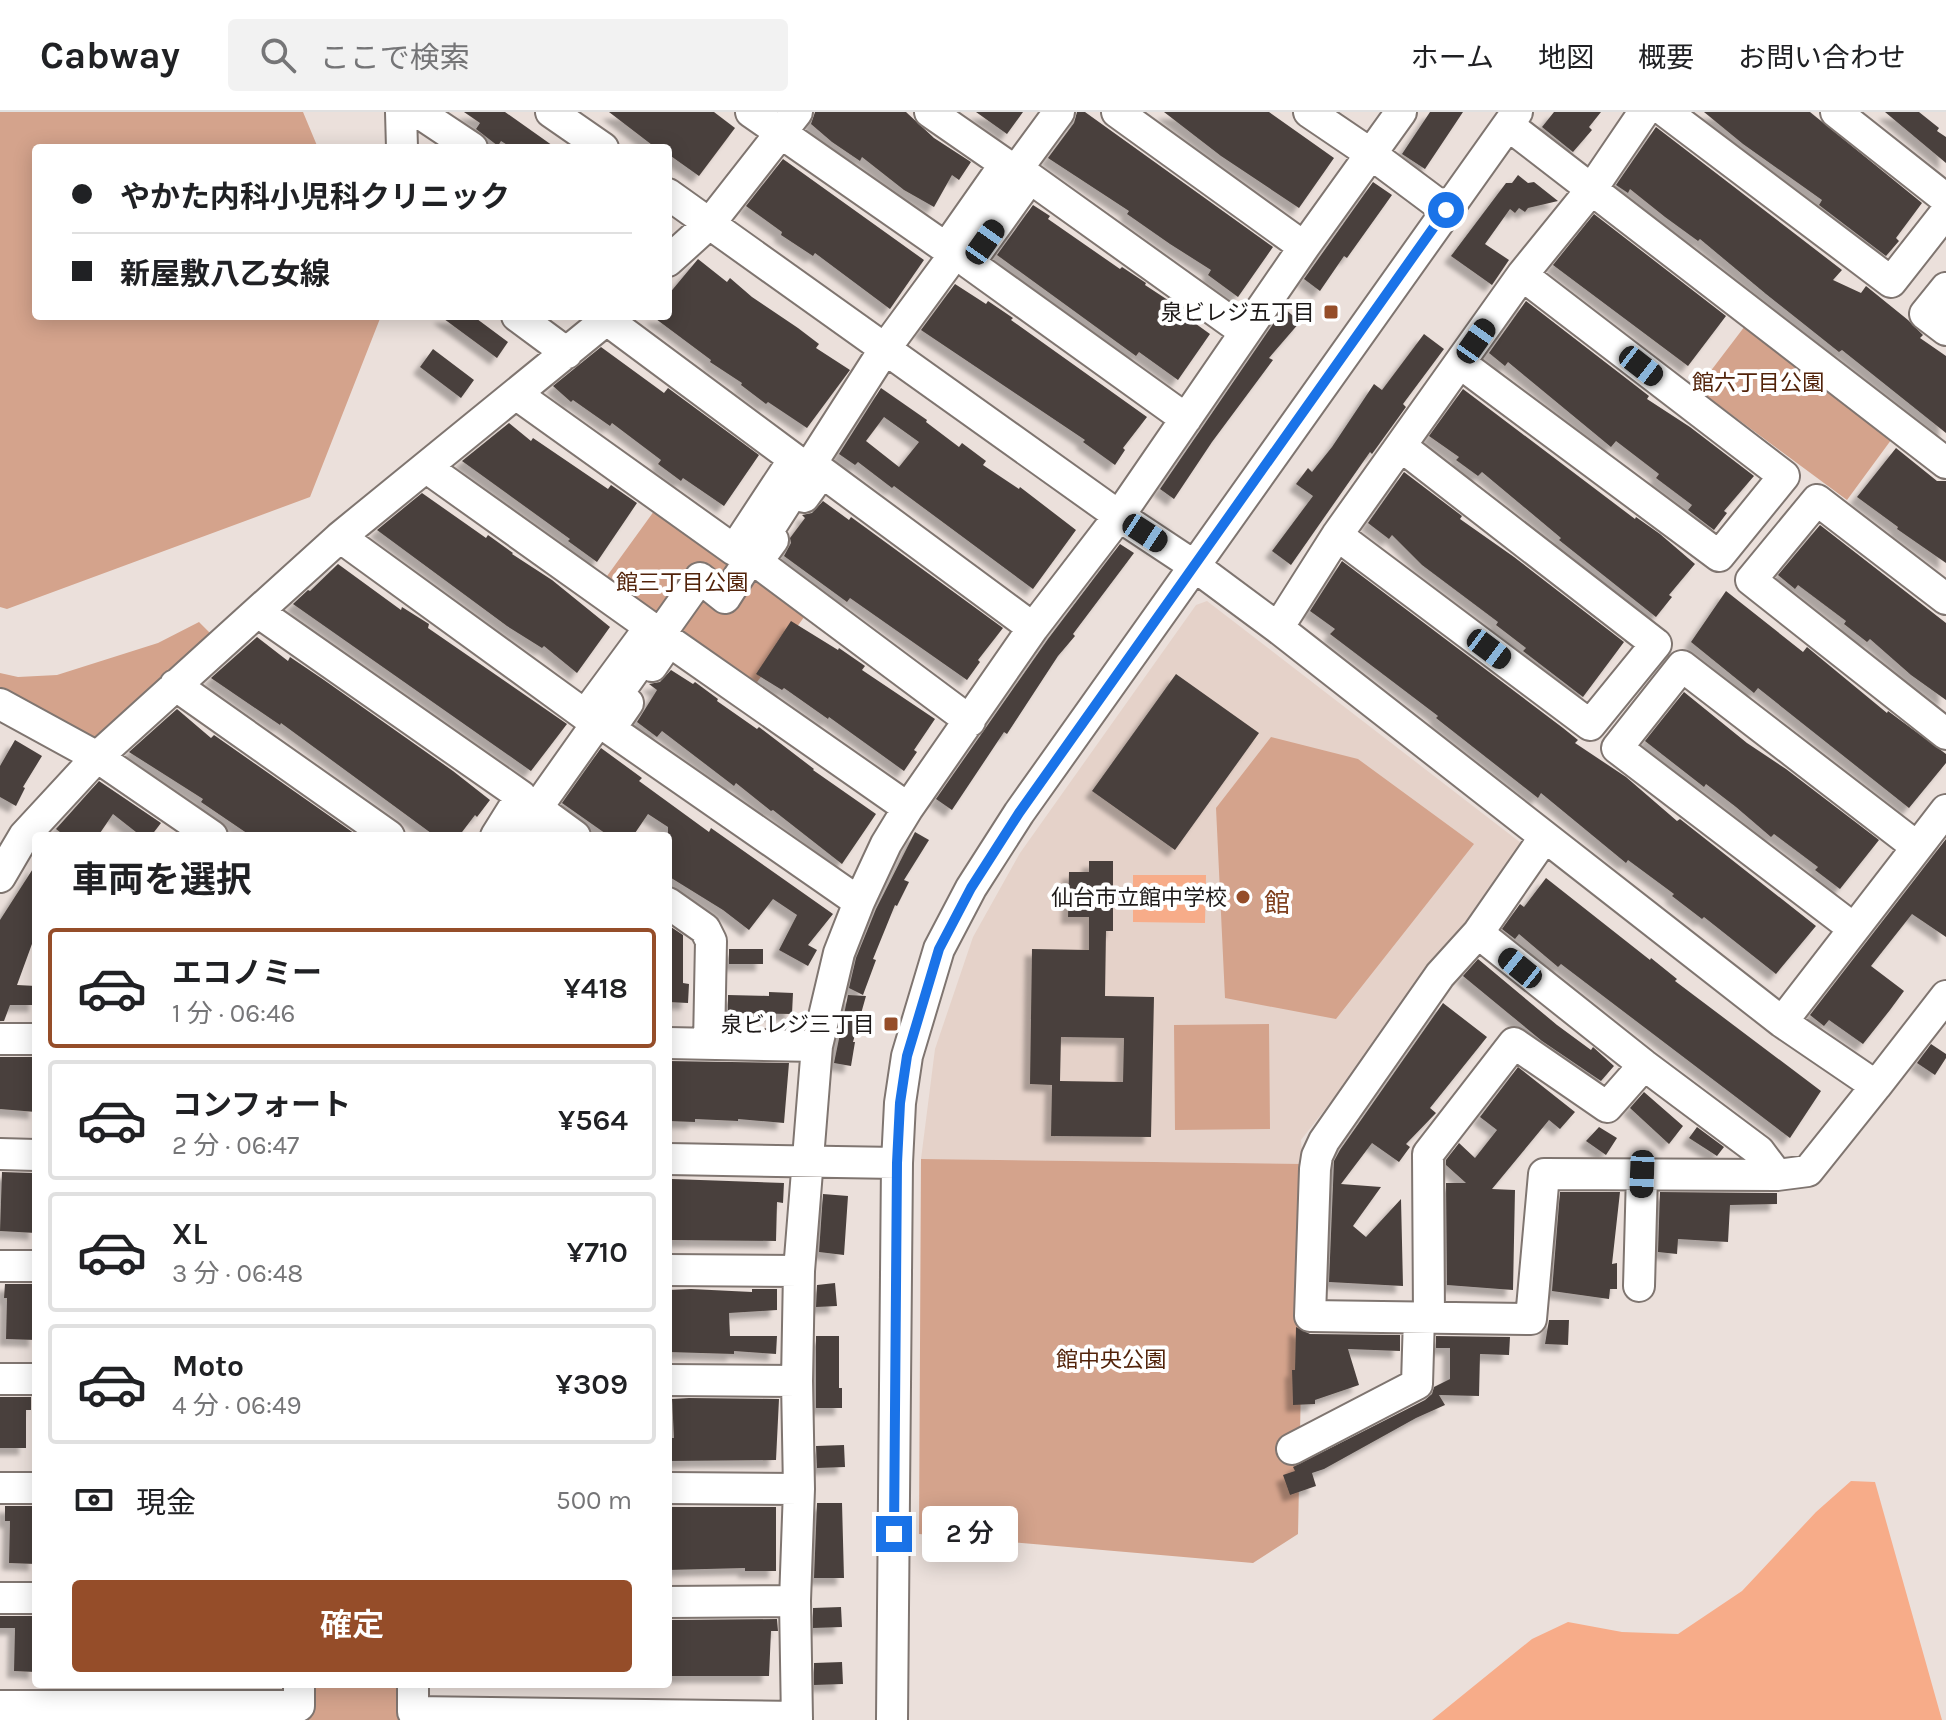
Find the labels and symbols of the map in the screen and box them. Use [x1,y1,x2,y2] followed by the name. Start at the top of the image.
[1428,192,1464,228] route start
[961,215,1009,269] car
[1161,300,1315,326] place label: 泉ビレジ五丁目
[1322,303,1340,321] marker: 泉ビレジ五丁目
[1452,314,1500,368] car
[1615,342,1667,390] car
[1692,370,1824,396] park label: 館六丁目公園
[1118,510,1172,556] car
[616,570,748,596] park label: 館三丁目公園
[1463,625,1515,673] car
[1051,885,1227,911] place label: 仙台市立館中学校
[1234,888,1252,906] marker: 仙台市立館中学校
[1264,888,1290,919] district label: 館
[1494,944,1546,992] car
[721,1012,875,1038] place label: 泉ビレジ三丁目
[882,1015,900,1033] marker: 泉ビレジ三丁目
[1629,1150,1655,1198] car
[1056,1347,1166,1373] park label: 館中央公園
[922,1506,1018,1562] callout: 2 分
[876,1516,912,1552] route end

